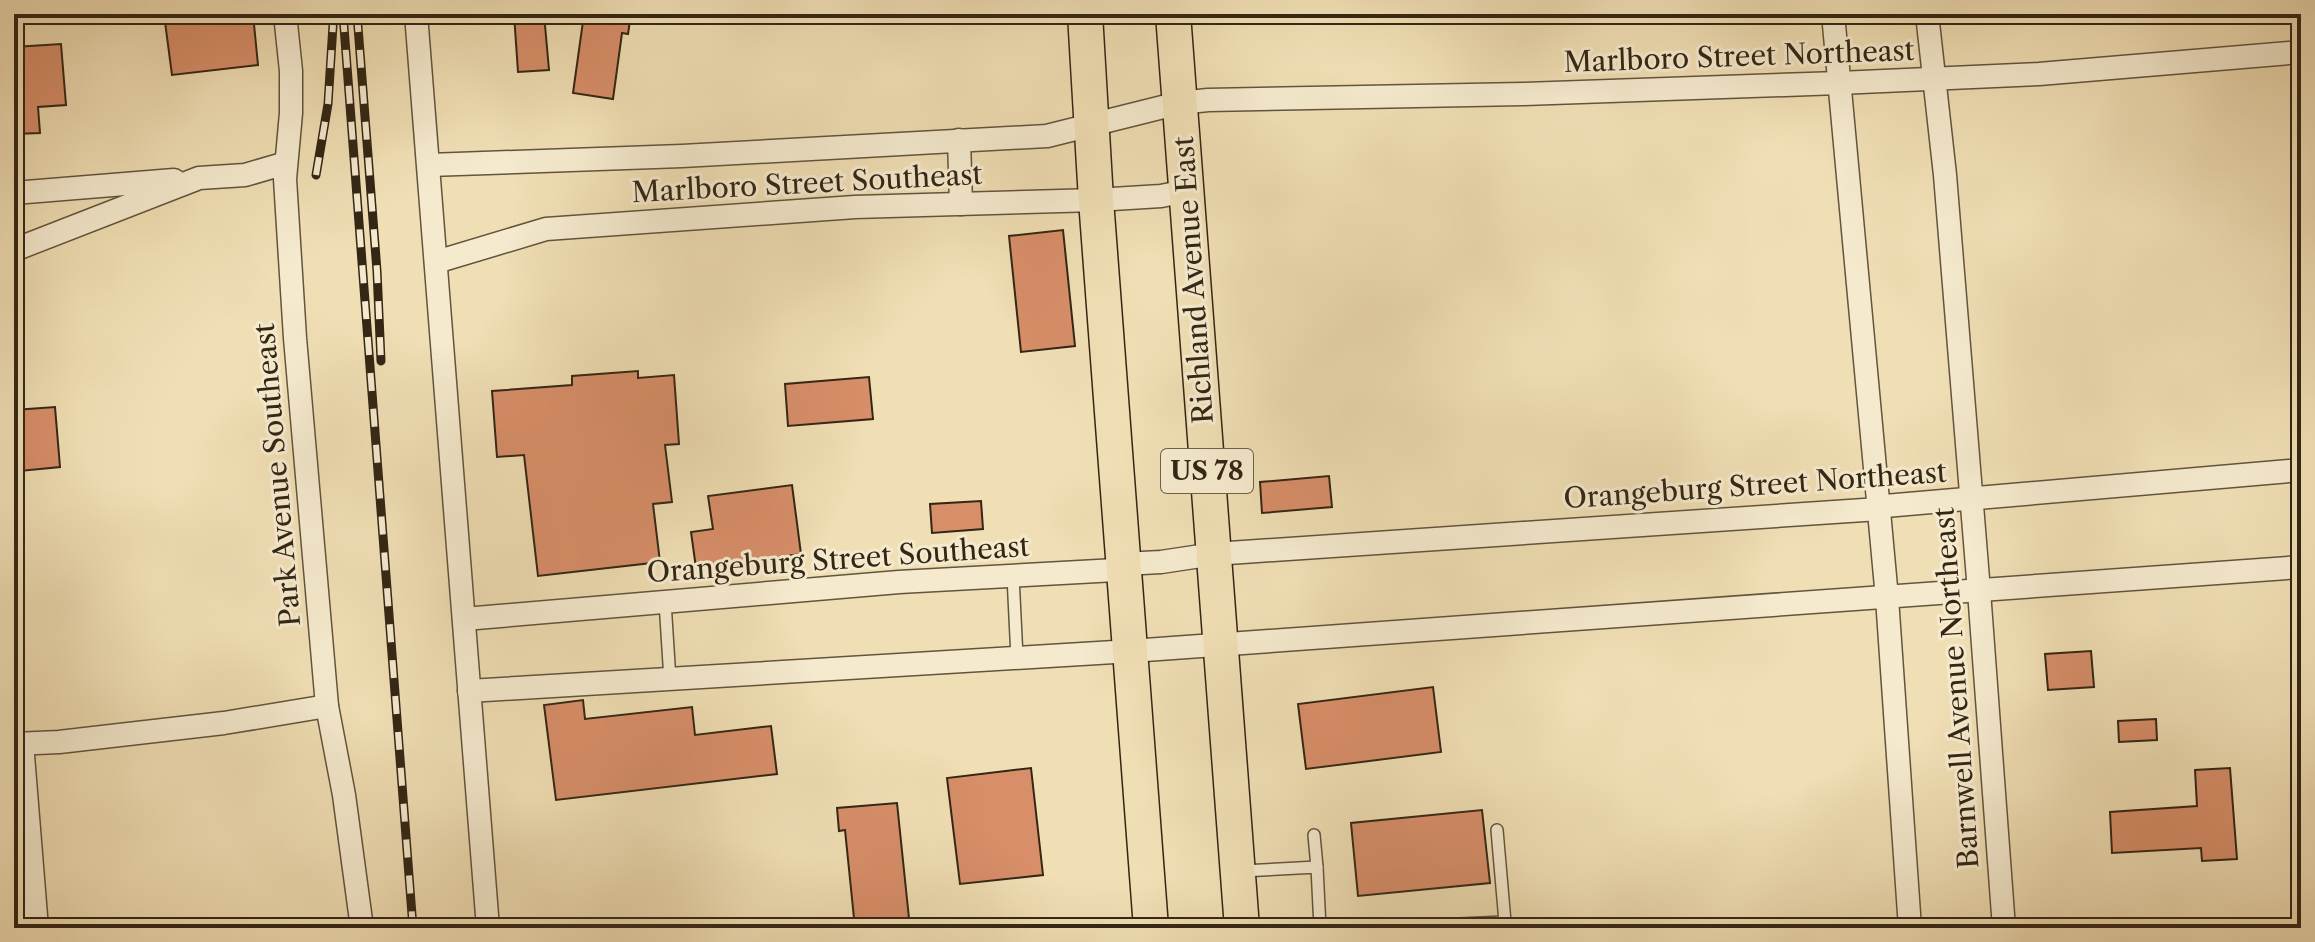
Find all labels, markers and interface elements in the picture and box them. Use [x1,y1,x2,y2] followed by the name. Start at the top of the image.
[1563,33,1915,79] street label: Marlboro Street Northeast
[1166,135,1220,425] street label: Richland Avenue East
[631,157,983,209] street label: Marlboro Street Southeast
[247,322,307,628] street label: Park Avenue Southeast
[1161,449,1253,493] road number: US 78
[1562,455,1948,515] street label: Orangeburg Street Northeast
[1926,506,1986,870] street label: Barnwell Avenue Northeast
[646,529,1031,589] street label: Orangeburg Street Southeast

